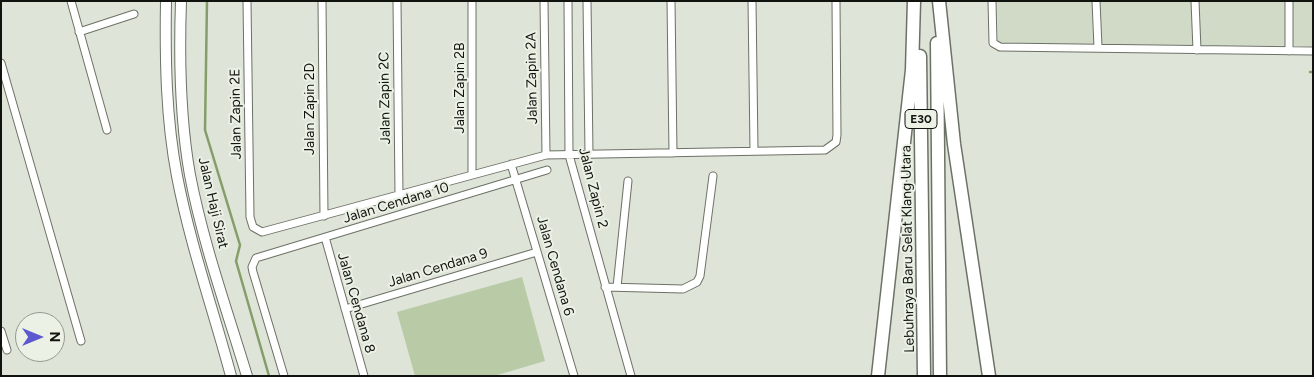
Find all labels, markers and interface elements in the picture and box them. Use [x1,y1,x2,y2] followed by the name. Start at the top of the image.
[523,32,541,124] street label: Jalan Zapin 2A
[452,42,468,134] street label: Jalan Zapin 2B
[376,52,394,144] street label: Jalan Zapin 2C
[302,63,318,155] street label: Jalan Zapin 2D
[227,68,245,160] street label: Jalan Zapin 2E
[905,110,937,128] road number: E30
[898,145,918,353] street label: Lebuhraya Baru Selat Klang Utara
[575,146,611,230] street label: Jalan Zapin 2
[194,156,232,250] street label: Jalan Haji Sirat
[341,179,451,227] street label: Jalan Cendana 10
[533,214,577,318] street label: Jalan Cendana 6
[386,245,490,291] street label: Jalan Cendana 9
[334,251,378,355] street label: Jalan Cendana 8
[15,312,65,362] north arrow
[46,332,63,342] text: N

